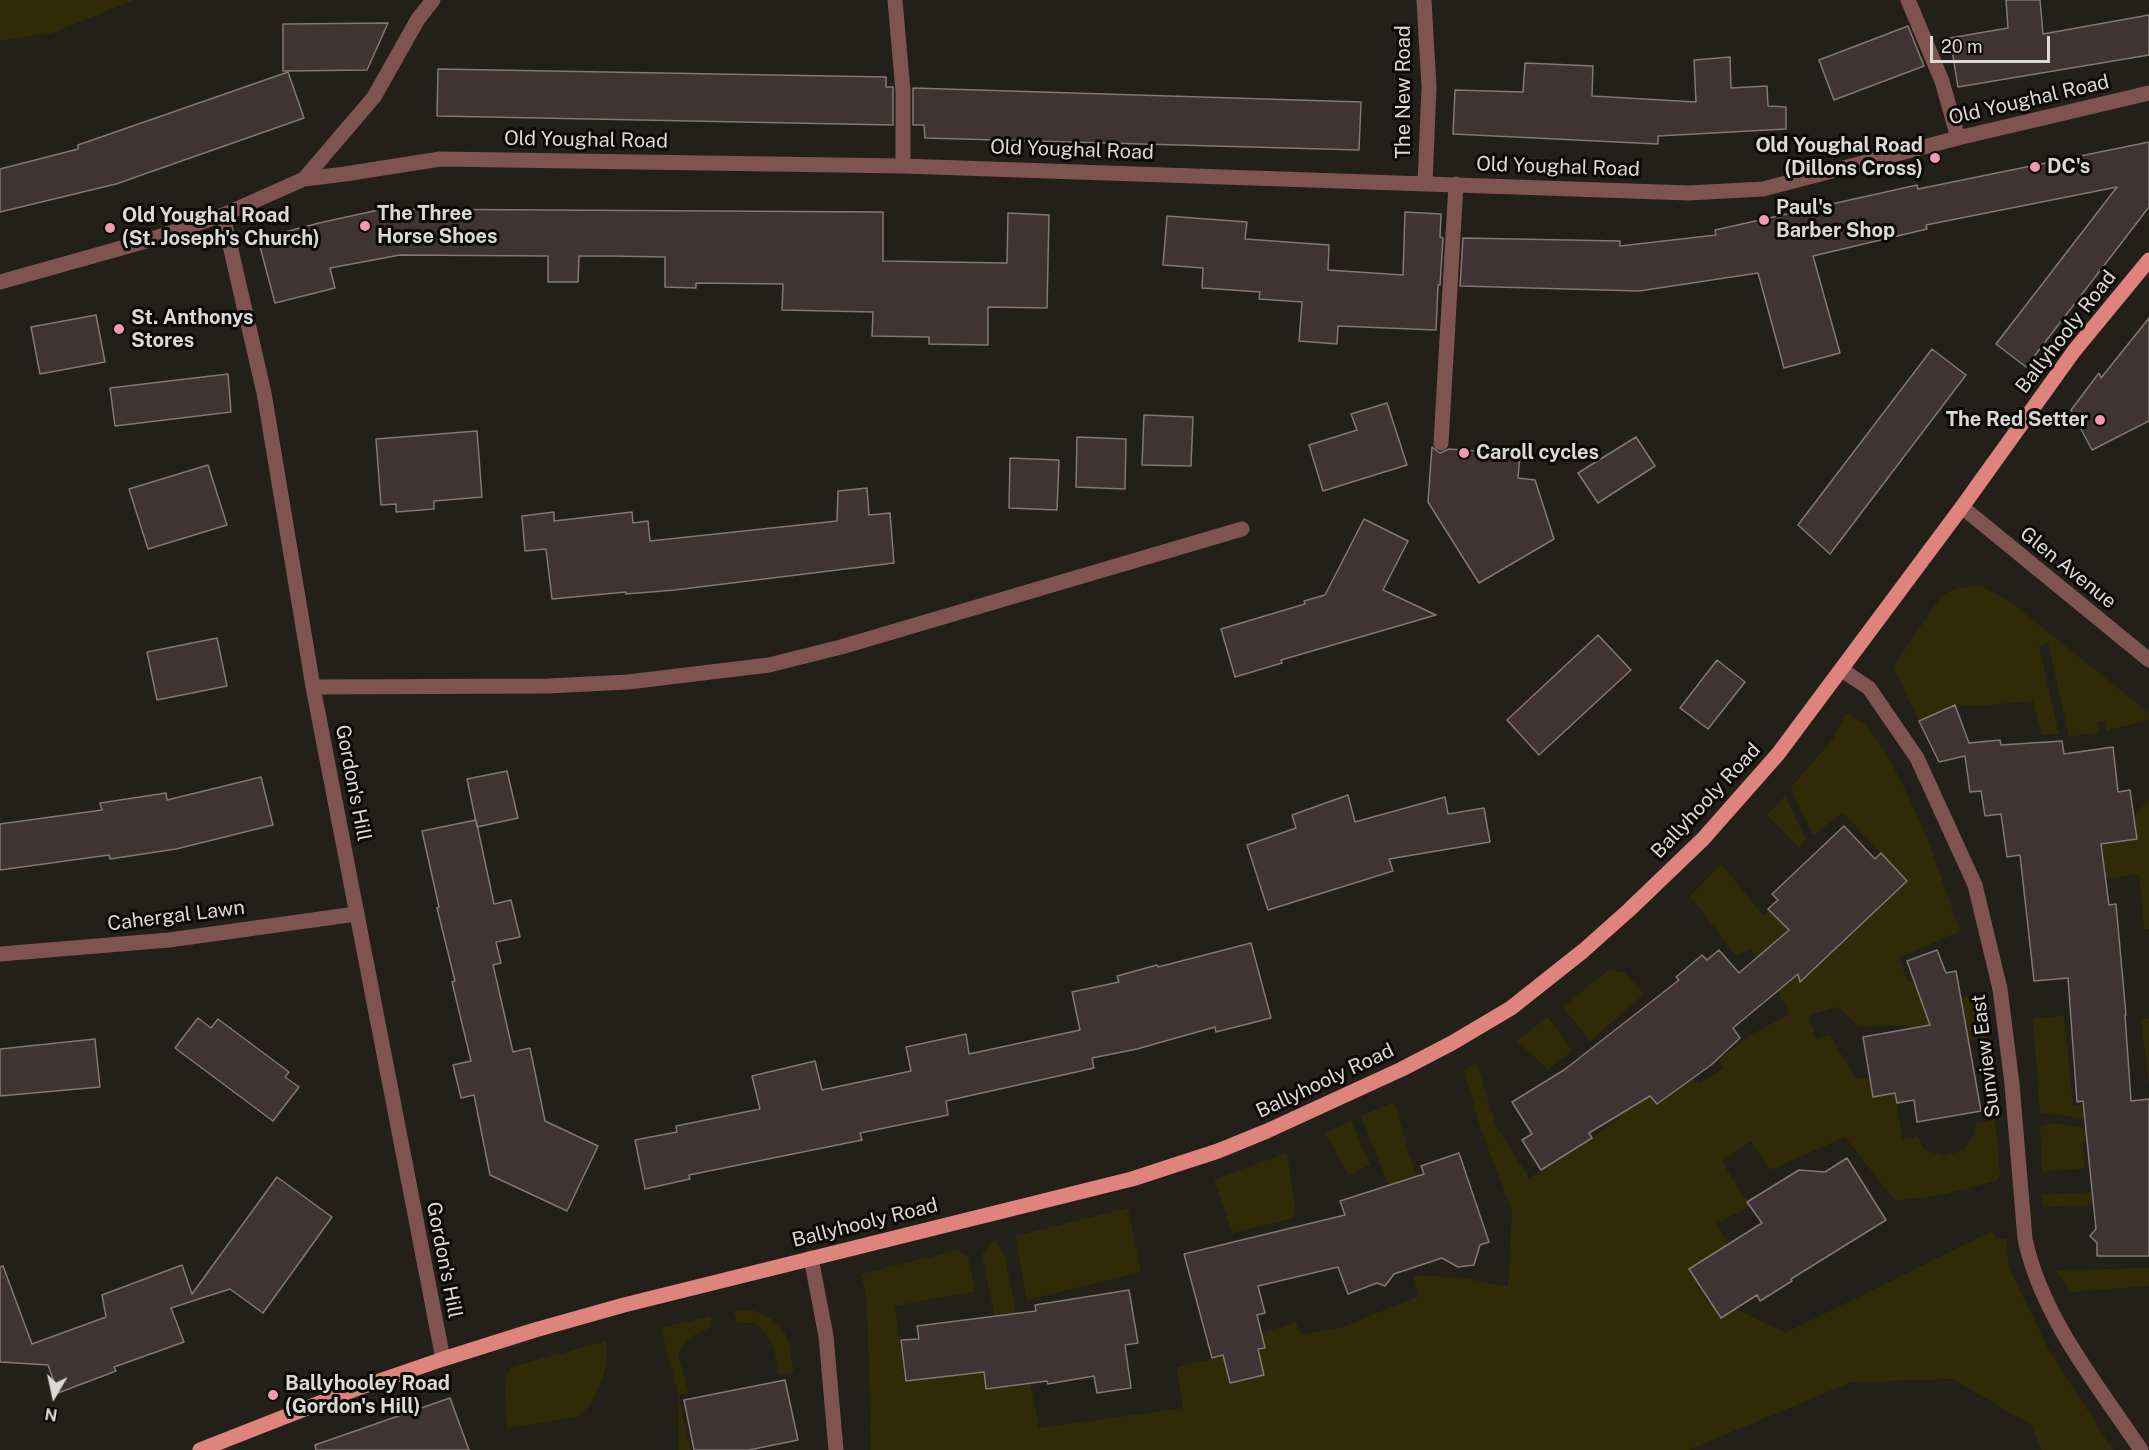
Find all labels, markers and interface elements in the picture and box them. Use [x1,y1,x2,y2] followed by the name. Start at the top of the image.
[1933,24,2053,62] scale bar
[1392,25,1416,159] street label: The New Road
[1941,36,1983,57] text: 20 m
[1946,70,2112,130] street label: Old Youghal Road
[504,127,668,153] street label: Old Youghal Road
[1755,134,1923,181] place label: Old Youghal Road (Dillons Cross)
[990,135,1154,165] street label: Old Youghal Road
[1928,151,1942,165] marker: Old Youghal Road (Dillons Cross)
[1476,152,1640,182] street label: Old Youghal Road
[2047,155,2090,179] place label: DC's
[2028,160,2042,174] marker: DC's
[1776,196,1895,243] place label: Paul's Barber Shop
[377,202,498,249] place label: The Three Horse Shoes
[122,204,320,251] place label: Old Youghal Road (St. Joseph's Church)
[1757,213,1771,227] marker: Paul's Barber Shop
[358,219,372,233] marker: The Three Horse Shoes
[103,221,117,235] marker: Old Youghal Road (St. Joseph's Church)
[2011,266,2121,398] street label: Ballyhooly Road
[131,306,253,353] place label: St. Anthonys Stores
[112,322,126,336] marker: St. Anthonys Stores
[1946,408,2088,432] place label: The Red Setter
[2093,413,2107,427] marker: The Red Setter
[1476,441,1599,465] place label: Caroll cycles
[1457,446,1471,460] marker: Caroll cycles
[2015,522,2121,614] street label: Glen Avenue
[330,723,376,843] street label: Gordon's Hill
[1646,738,1766,864] street label: Ballyhooly Road
[106,896,246,936] street label: Cahergal Lawn
[1967,993,2005,1119] street label: Sunview East
[1252,1039,1398,1123] street label: Ballyhooly Road
[790,1193,940,1253] street label: Ballyhooly Road
[421,1200,467,1320] street label: Gordon's Hill
[24,1366,84,1426] north arrow
[285,1372,450,1419] place label: Ballyhooley Road (Gordon's Hill)
[266,1388,280,1402] marker: Ballyhooley Road (Gordon's Hill)
[43,1404,59,1425] text: N

